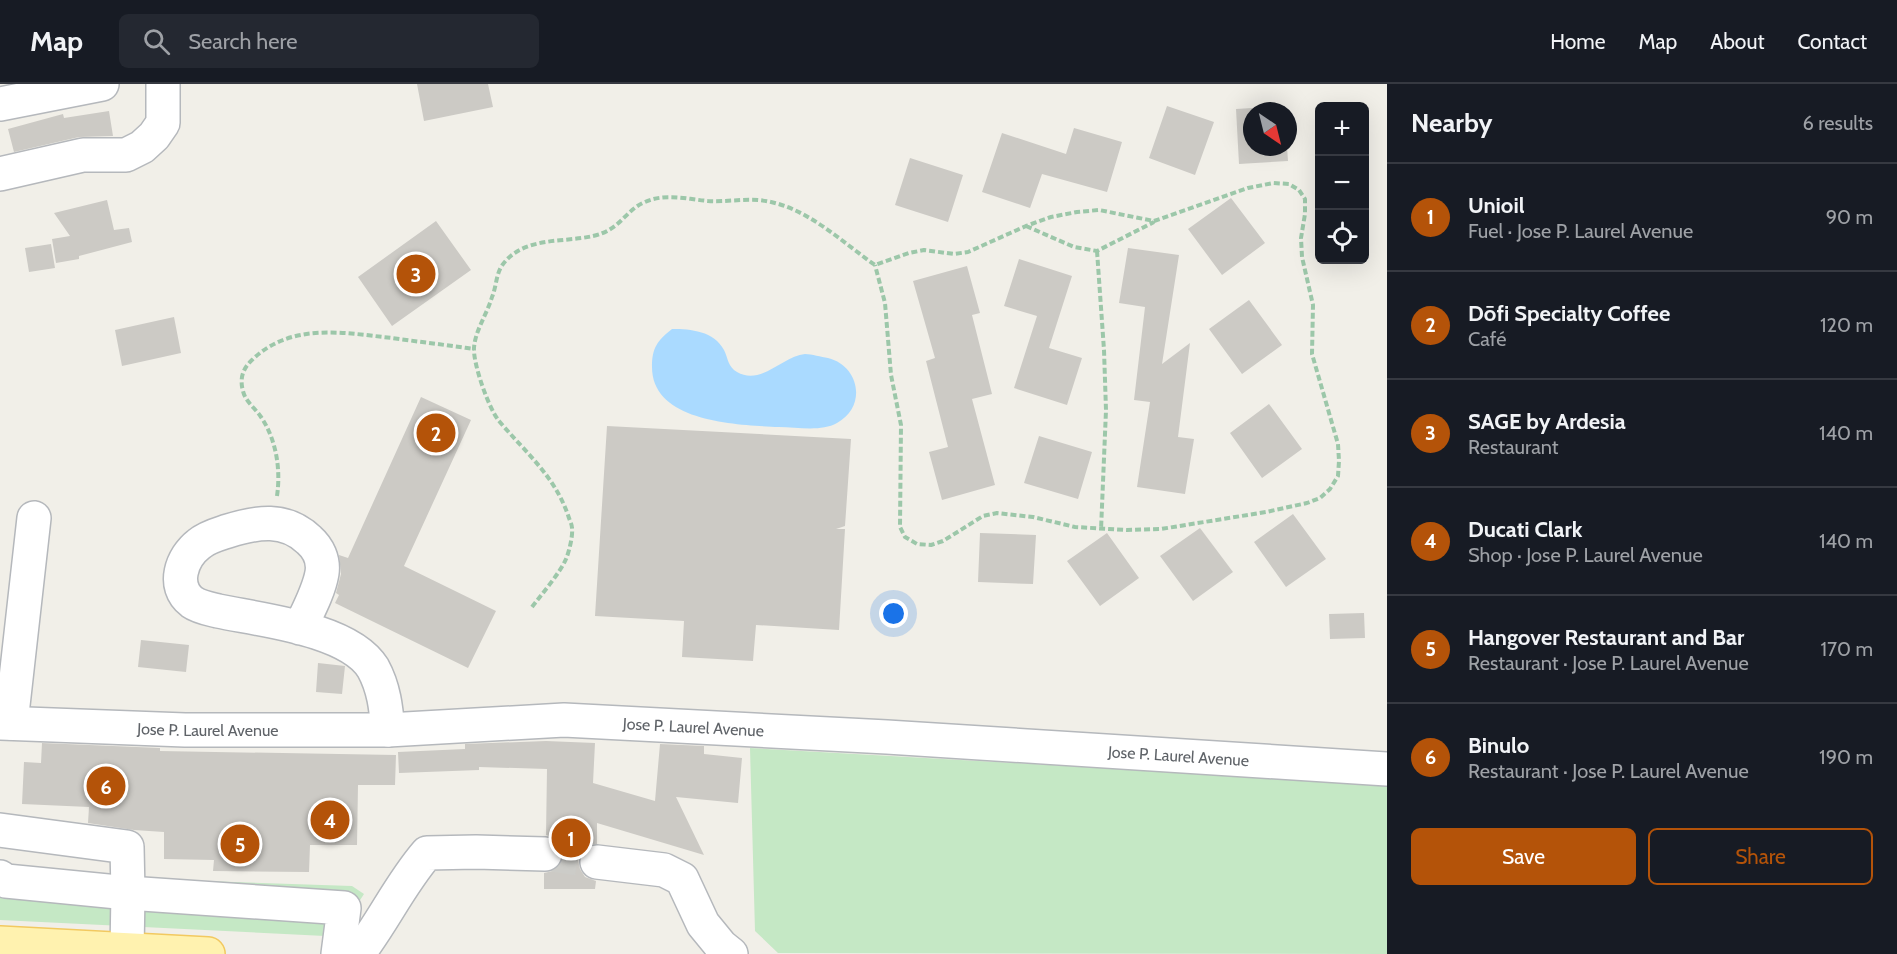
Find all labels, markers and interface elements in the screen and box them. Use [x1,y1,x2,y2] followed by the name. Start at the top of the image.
[119,14,539,68] search box
[30,24,83,58] text: Map
[140,25,173,58] icon: search
[188,28,297,55] text: Search here
[1550,29,1606,54] text: Home
[1639,29,1677,54] text: Map
[1710,29,1764,54] text: About
[1797,29,1867,54] text: Contact
[1243,102,1297,156] north arrow
[1315,102,1369,264] map controls
[1315,102,1369,156] button: +
[1411,107,1492,139] text: Nearby
[1802,111,1873,135] text: 6 results
[1315,156,1369,210] button: −
[1468,192,1524,219] text: Unioil
[1427,205,1434,229] text: 1
[1826,205,1873,229] text: 90 m
[1315,210,1369,264] button: locate
[1468,219,1693,243] text: Fuel · Jose P. Laurel Avenue
[396,252,436,297] pin: 3
[1468,300,1670,327] text: Dōfi Specialty Coffee
[1425,313,1436,337] text: 2
[1820,313,1873,337] text: 120 m
[1468,327,1506,351] text: Café
[1468,408,1626,435] text: SAGE by Ardesia
[416,410,456,456] pin: 2
[1425,421,1436,445] text: 3
[1819,421,1873,445] text: 140 m
[1468,435,1559,459] text: Restaurant
[1468,516,1583,543] text: Ducati Clark
[1424,529,1437,553] text: 4
[1819,529,1873,553] text: 140 m
[1468,543,1703,567] text: Shop · Jose P. Laurel Avenue
[879,599,908,628] your location
[1468,624,1744,651] text: Hangover Restaurant and Bar
[1425,637,1436,661] text: 5
[1821,637,1873,661] text: 170 m
[1468,651,1749,675] text: Restaurant · Jose P. Laurel Avenue
[621,714,764,740] street label: Jose P. Laurel Avenue
[136,719,278,740] street label: Jose P. Laurel Avenue
[1468,732,1529,759] text: Binulo
[1106,742,1250,770] street label: Jose P. Laurel Avenue
[1425,745,1436,769] text: 6
[1819,745,1873,769] text: 190 m
[1468,759,1749,783] text: Restaurant · Jose P. Laurel Avenue
[86,764,126,808] pin: 6
[310,798,350,842] pin: 4
[552,816,590,861] pin: 1
[220,822,260,867] pin: 5
[1411,828,1636,885] button: Save
[1648,828,1873,885] button: Share

